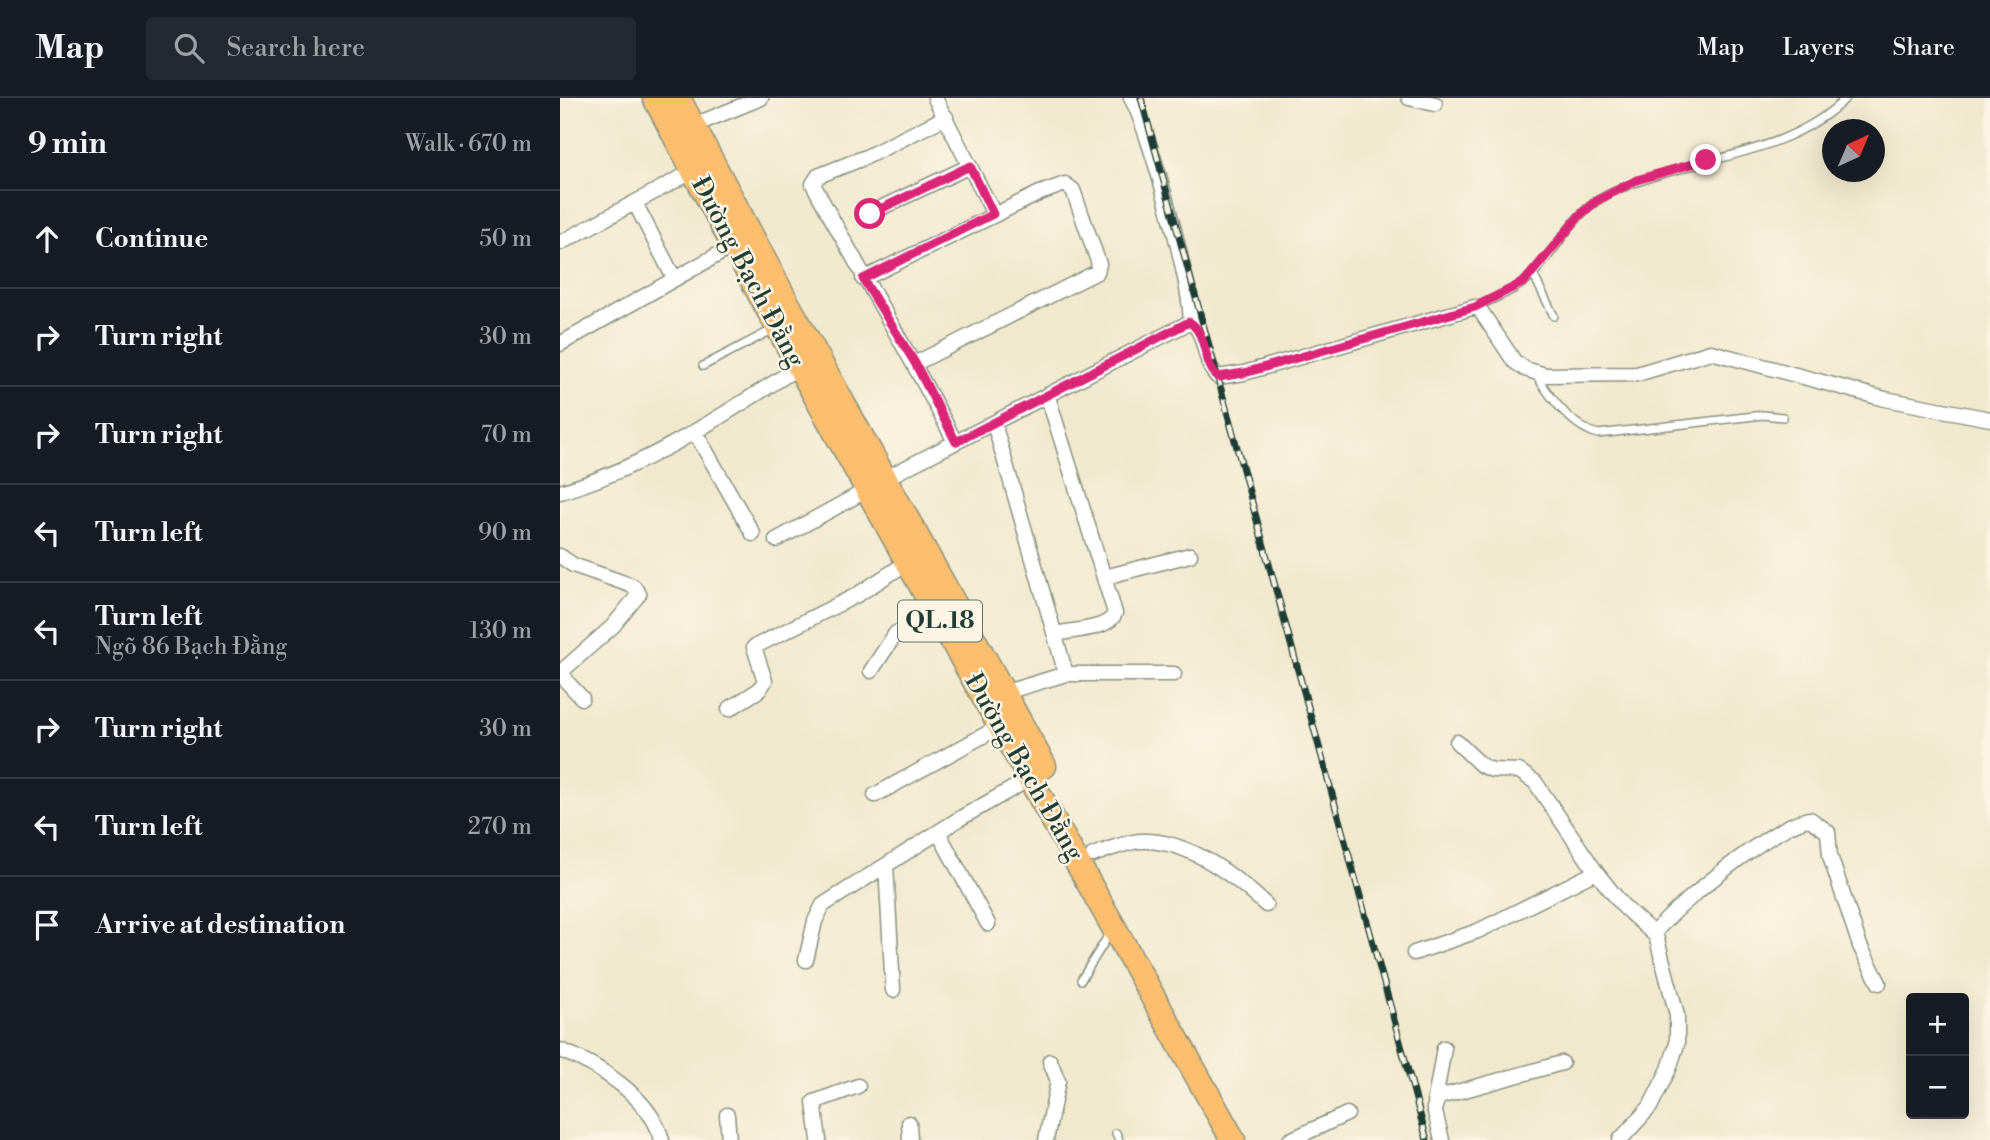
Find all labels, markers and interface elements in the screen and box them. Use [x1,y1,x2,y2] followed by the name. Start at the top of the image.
[146,17,636,80] search box
[35,28,104,69] text: Map
[170,29,208,67] icon: search
[226,32,365,64] text: Search here
[1697,33,1744,63] text: Map
[1782,33,1854,63] text: Layers
[1892,33,1955,63] text: Share
[1822,119,1885,182] north arrow
[28,125,107,163] text: 9 min
[405,130,532,158] text: Walk · 670 m
[1690,144,1721,175] route end
[684,171,812,373] street label: Đường Bạch Đằng
[854,198,885,229] route start
[28,220,66,258] icon: ahead
[95,223,208,255] text: Continue
[479,225,532,253] text: 50 m
[28,318,66,356] icon: right
[95,321,223,353] text: Turn right
[479,323,532,351] text: 30 m
[28,416,66,454] icon: right
[95,419,223,451] text: Turn right
[481,421,532,449] text: 70 m
[28,514,66,552] icon: left
[95,517,203,549] text: Turn left
[478,519,532,547] text: 90 m
[898,600,982,642] road number: QL.18
[95,601,203,633] text: Turn left
[28,612,66,650] icon: left
[469,617,532,645] text: 130 m
[95,633,287,661] text: Ngõ 86 Bạch Đằng
[957,667,1091,867] street label: Đường Bạch Đằng
[28,710,66,748] icon: right
[95,713,223,745] text: Turn right
[479,715,532,743] text: 30 m
[28,808,66,846] icon: left
[95,811,203,843] text: Turn left
[468,813,532,841] text: 270 m
[28,906,66,944] icon: arrive
[95,909,345,941] text: Arrive at destination
[1906,993,1969,1119] map controls
[1906,993,1969,1056] button: +
[1906,1056,1969,1119] button: −

